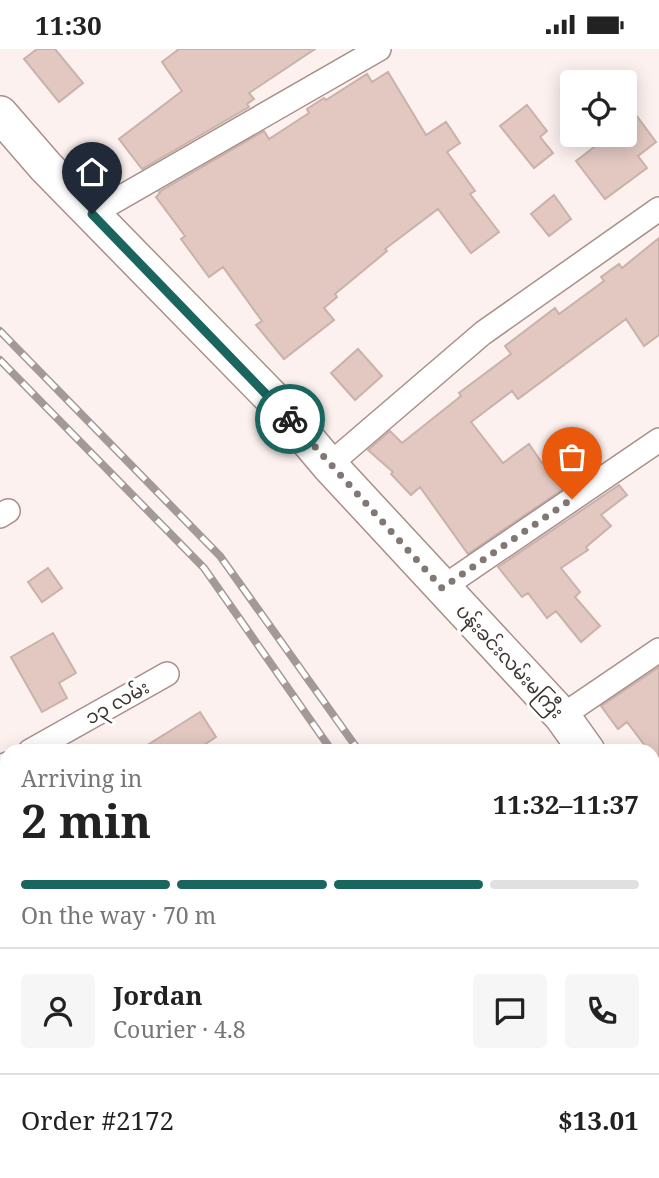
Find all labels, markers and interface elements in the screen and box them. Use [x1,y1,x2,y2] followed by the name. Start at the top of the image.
[35,7,102,43] text: 11:30
[560,70,637,147] map controls
[560,70,637,147] button: locate
[62,142,122,214] pin
[73,153,111,191] icon: home
[255,384,325,454] courier
[271,400,309,438] icon: bike
[542,427,602,499] pin
[553,438,591,476] icon: bag
[448,597,571,726] street label: ပန်းခင်းလမ်းမကြီး
[80,673,155,733] street label: ၁၃ လမ်း
[21,762,142,794] text: Arriving in
[493,786,639,822] text: 11:32–11:37
[21,789,151,851] text: 2 min
[21,899,216,931] text: On the way · 70 m
[21,974,95,1048] button: person
[473,974,547,1048] button: chat
[565,974,639,1048] button: phone
[113,977,203,1013] text: Jordan
[113,1013,246,1045] text: Courier · 4.8
[21,1102,174,1138] text: Order #2172
[558,1102,639,1138] text: $13.01

